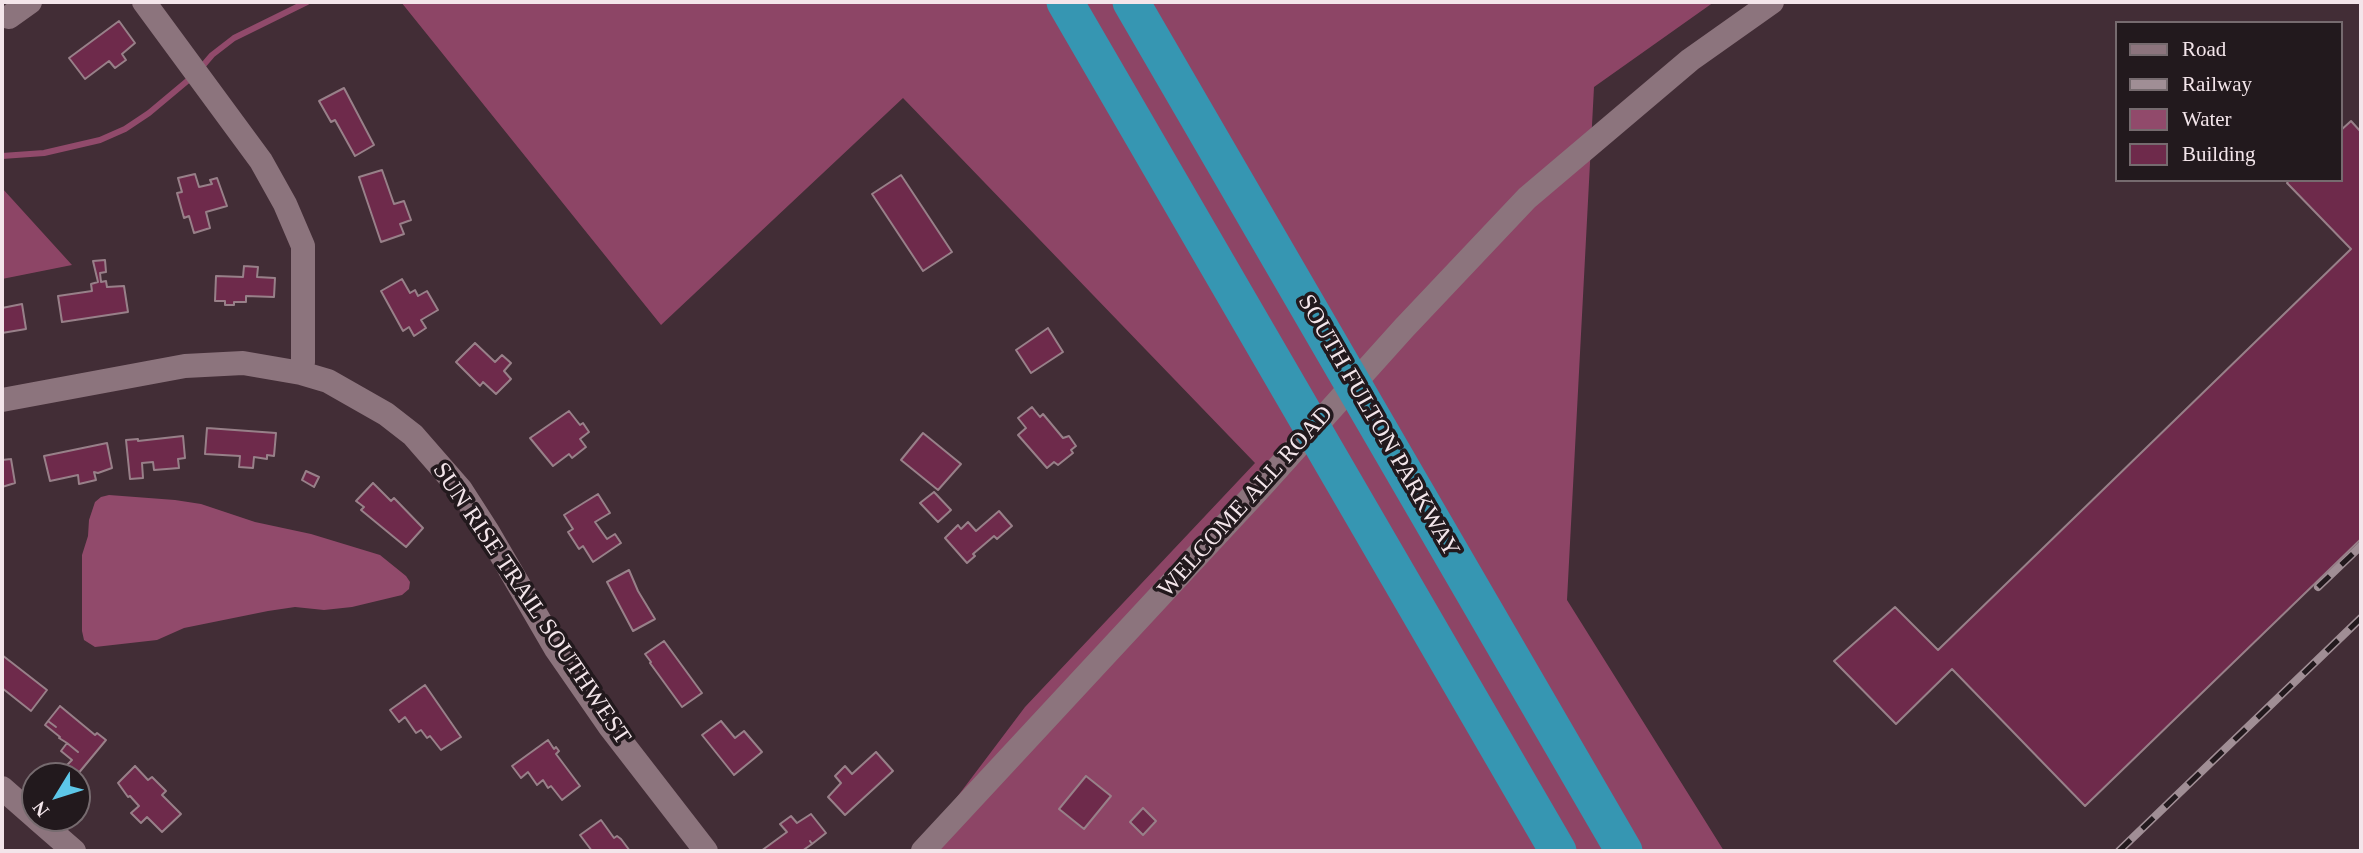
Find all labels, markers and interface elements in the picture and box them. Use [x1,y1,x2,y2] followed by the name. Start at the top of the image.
[2114,21,2342,182] legend
[2182,37,2226,61] text: Road
[2182,72,2252,96] text: Railway
[2182,107,2232,131] text: Water
[2182,142,2256,166] text: Building
[1291,290,1465,562] street label: SOUTH FULTON PARKWAY
[1152,400,1340,604] street label: WELCOME ALL ROAD
[426,457,636,751] street label: SUN RISE TRAIL SOUTHWEST
[21,762,91,832] north arrow
[28,797,53,821] text: N

